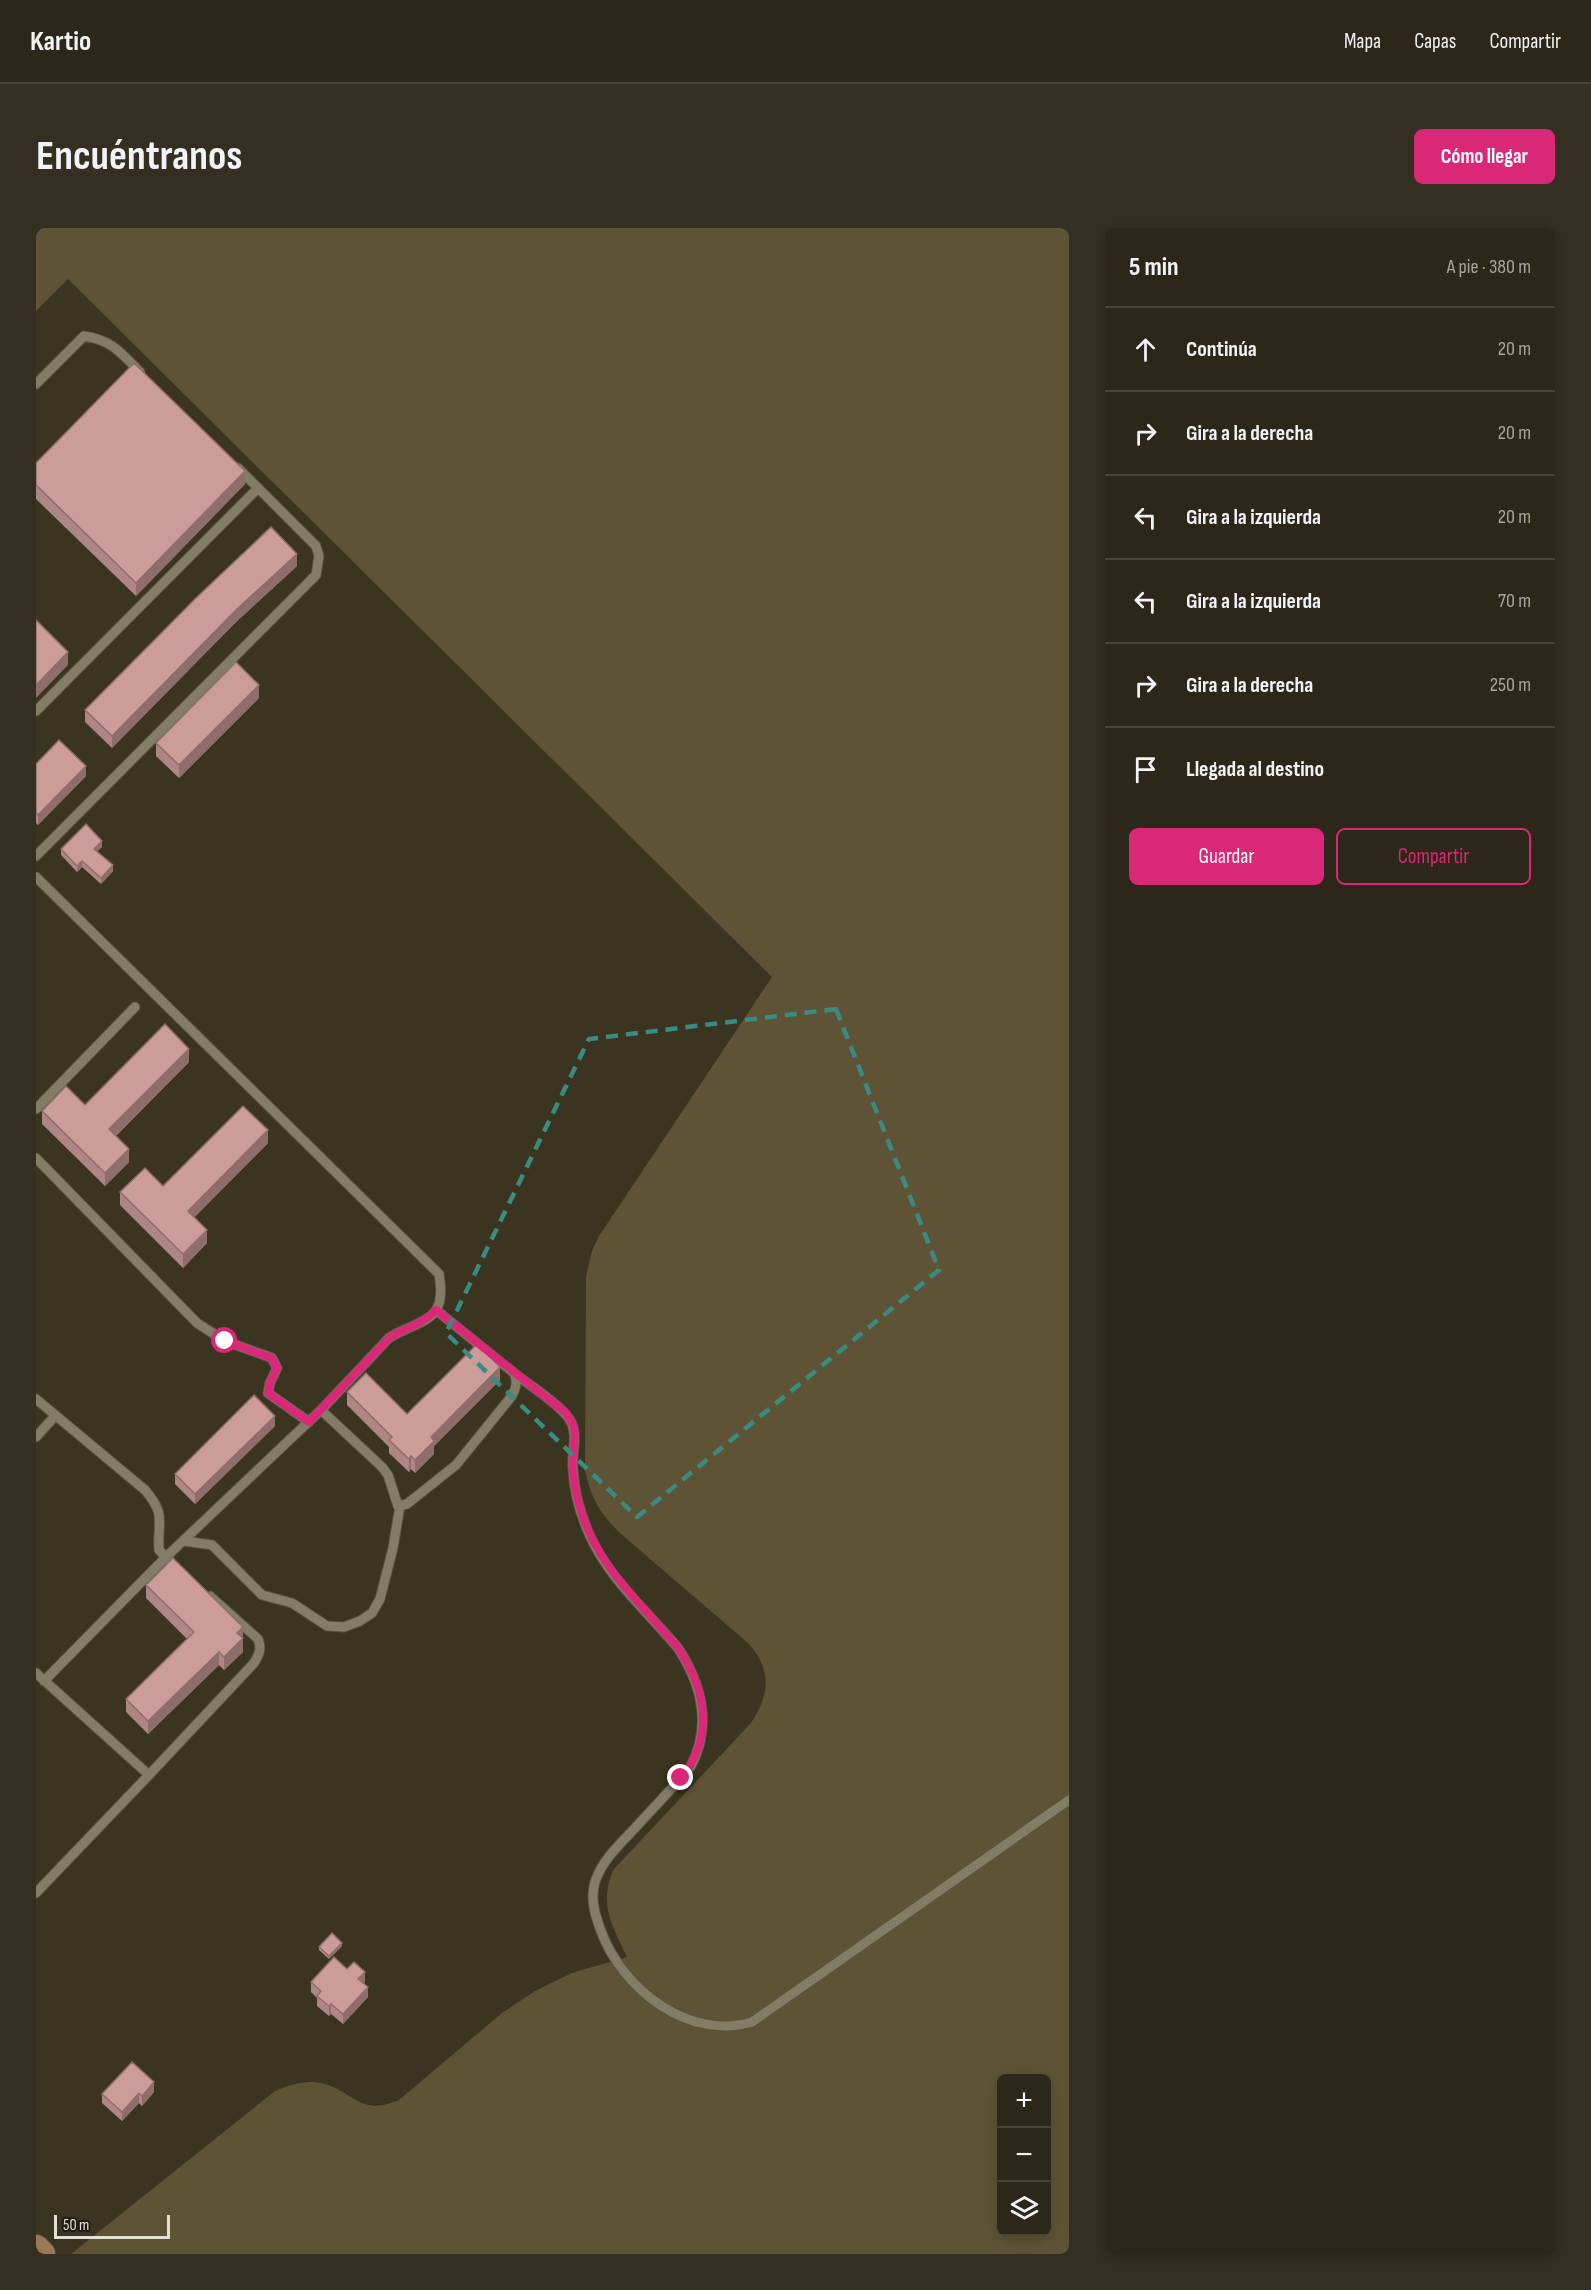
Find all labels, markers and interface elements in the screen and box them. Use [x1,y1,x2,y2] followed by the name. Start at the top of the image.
[30,25,91,58] text: Kartio
[1344,29,1381,54] text: Mapa
[1414,29,1456,54] text: Capas
[1489,29,1561,54] text: Compartir
[1414,129,1555,184] button: Cómo llegar
[36,131,242,182] text: Encuéntranos
[1129,252,1179,283] text: 5 min
[1447,255,1531,279] text: A pie · 380 m
[1129,333,1162,366] icon: ahead
[1186,336,1257,363] text: Continúa
[1498,337,1531,361] text: 20 m
[1129,417,1162,450] icon: right
[1186,420,1313,447] text: Gira a la derecha
[1498,421,1531,445] text: 20 m
[1129,501,1162,534] icon: left
[1186,504,1321,531] text: Gira a la izquierda
[1498,505,1531,529] text: 20 m
[1129,585,1162,618] icon: left
[1186,588,1321,615] text: Gira a la izquierda
[1498,589,1531,613] text: 70 m
[1129,669,1162,702] icon: right
[1186,672,1313,699] text: Gira a la derecha
[1490,673,1531,697] text: 250 m
[1129,753,1162,786] icon: arrive
[1186,756,1324,783] text: Llegada al destino
[1129,828,1324,885] button: Guardar
[1336,828,1531,885] button: Compartir
[211,1327,237,1353] route start
[667,1764,693,1790] route end
[997,2074,1051,2236] map controls
[997,2074,1051,2128] button: +
[997,2128,1051,2182] button: −
[997,2182,1051,2236] button: layers
[54,2212,170,2240] scale bar
[63,2216,89,2235] text: 50 m

